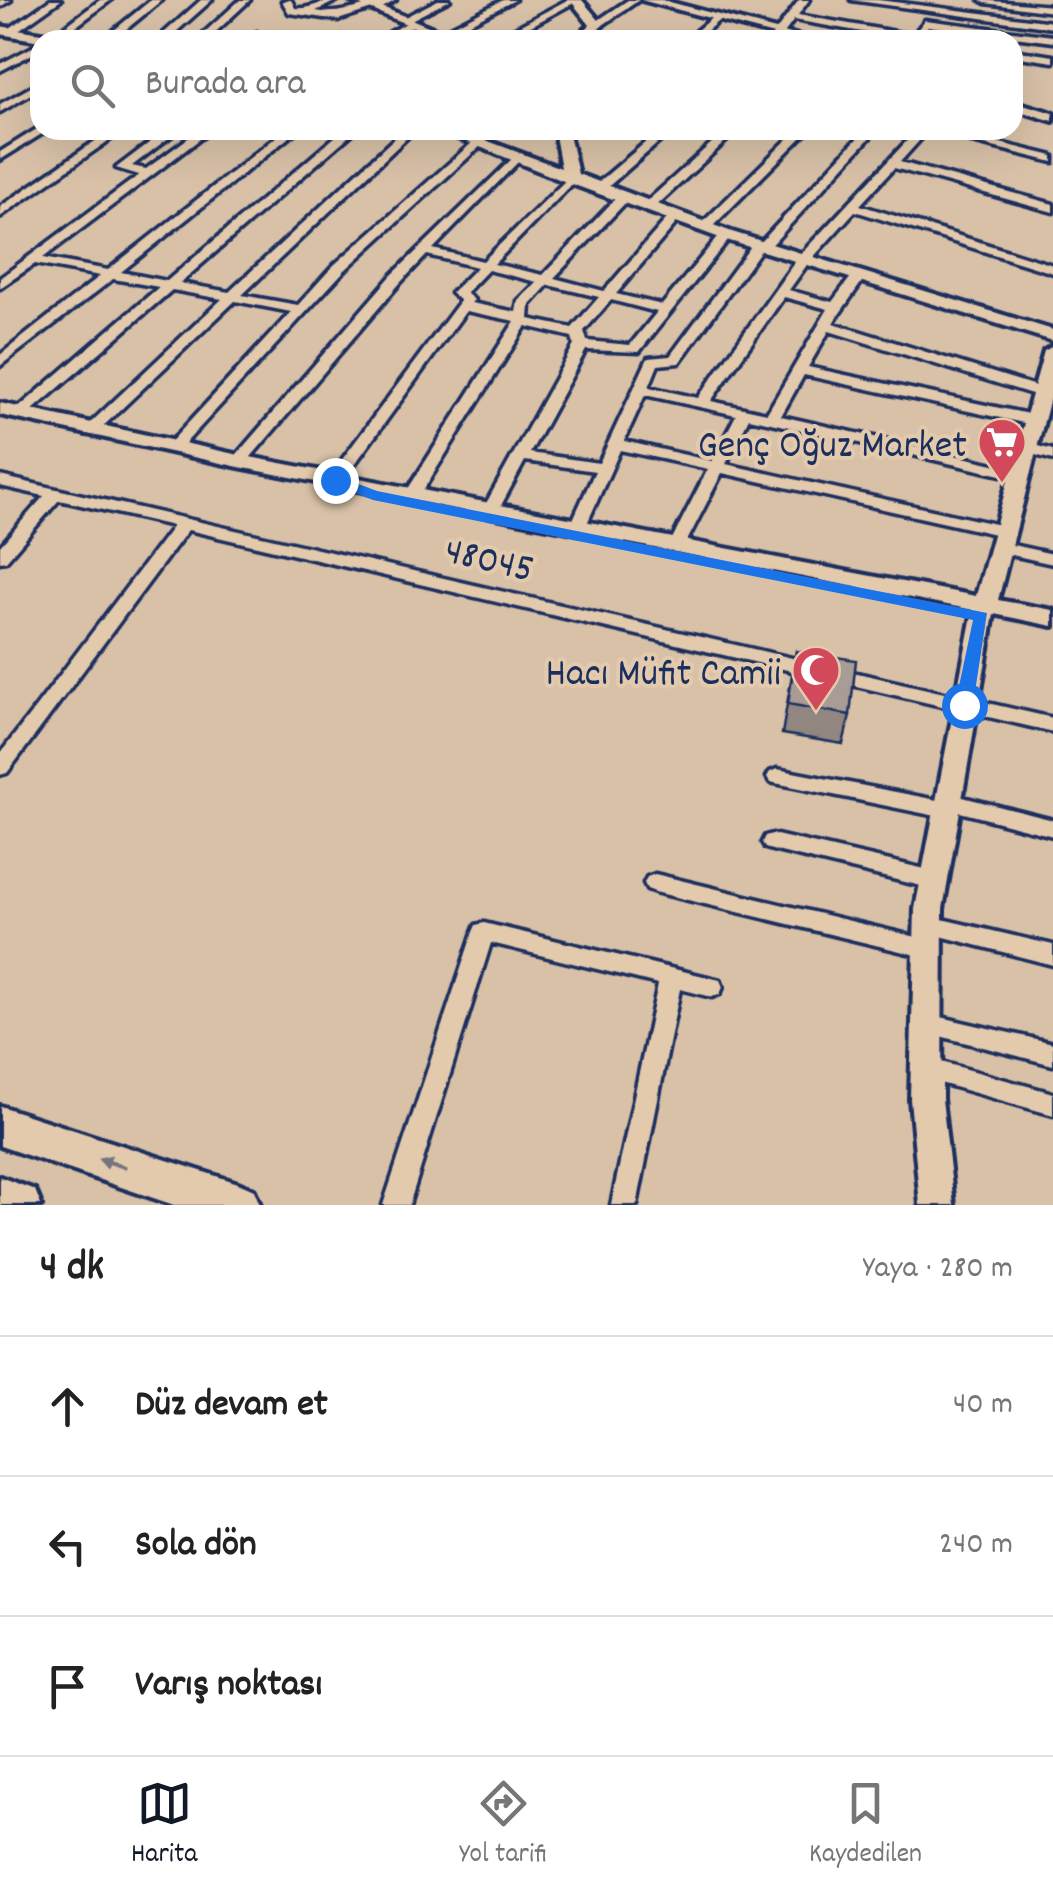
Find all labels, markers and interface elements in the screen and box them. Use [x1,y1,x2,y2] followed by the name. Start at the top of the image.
[30,30,1023,140] search box
[65,58,120,113] icon: search
[145,58,305,113] text: Burada ara
[976,416,1028,484] supermarket icon: Genç Oğuz Market
[698,420,967,477] place label: Genç Oğuz Market
[313,458,359,504] route end
[438,525,539,601] street label: 48045
[790,644,842,712] mosque icon: Hacı Müfit Camii
[545,648,781,705] place label: Hacı Müfit Camii
[942,683,988,729] route start
[97,1155,127,1170] one-way arrow
[40,1240,104,1300] text: 4 dk
[863,1247,1013,1293] text: Yaya · 280 m
[40,1379,95,1434] icon: ahead
[135,1379,328,1434] text: Düz devam et
[953,1383,1013,1429] text: 40 m
[40,1519,95,1574] icon: left
[135,1519,257,1574] text: Sola dön
[939,1523,1013,1569] text: 240 m
[40,1659,95,1714] icon: arrive
[135,1659,322,1714] text: Varış noktası
[131,1776,197,1876] tab: Harita
[459,1776,547,1876] tab: Yol tarifi
[809,1776,922,1876] tab: Kaydedilen

